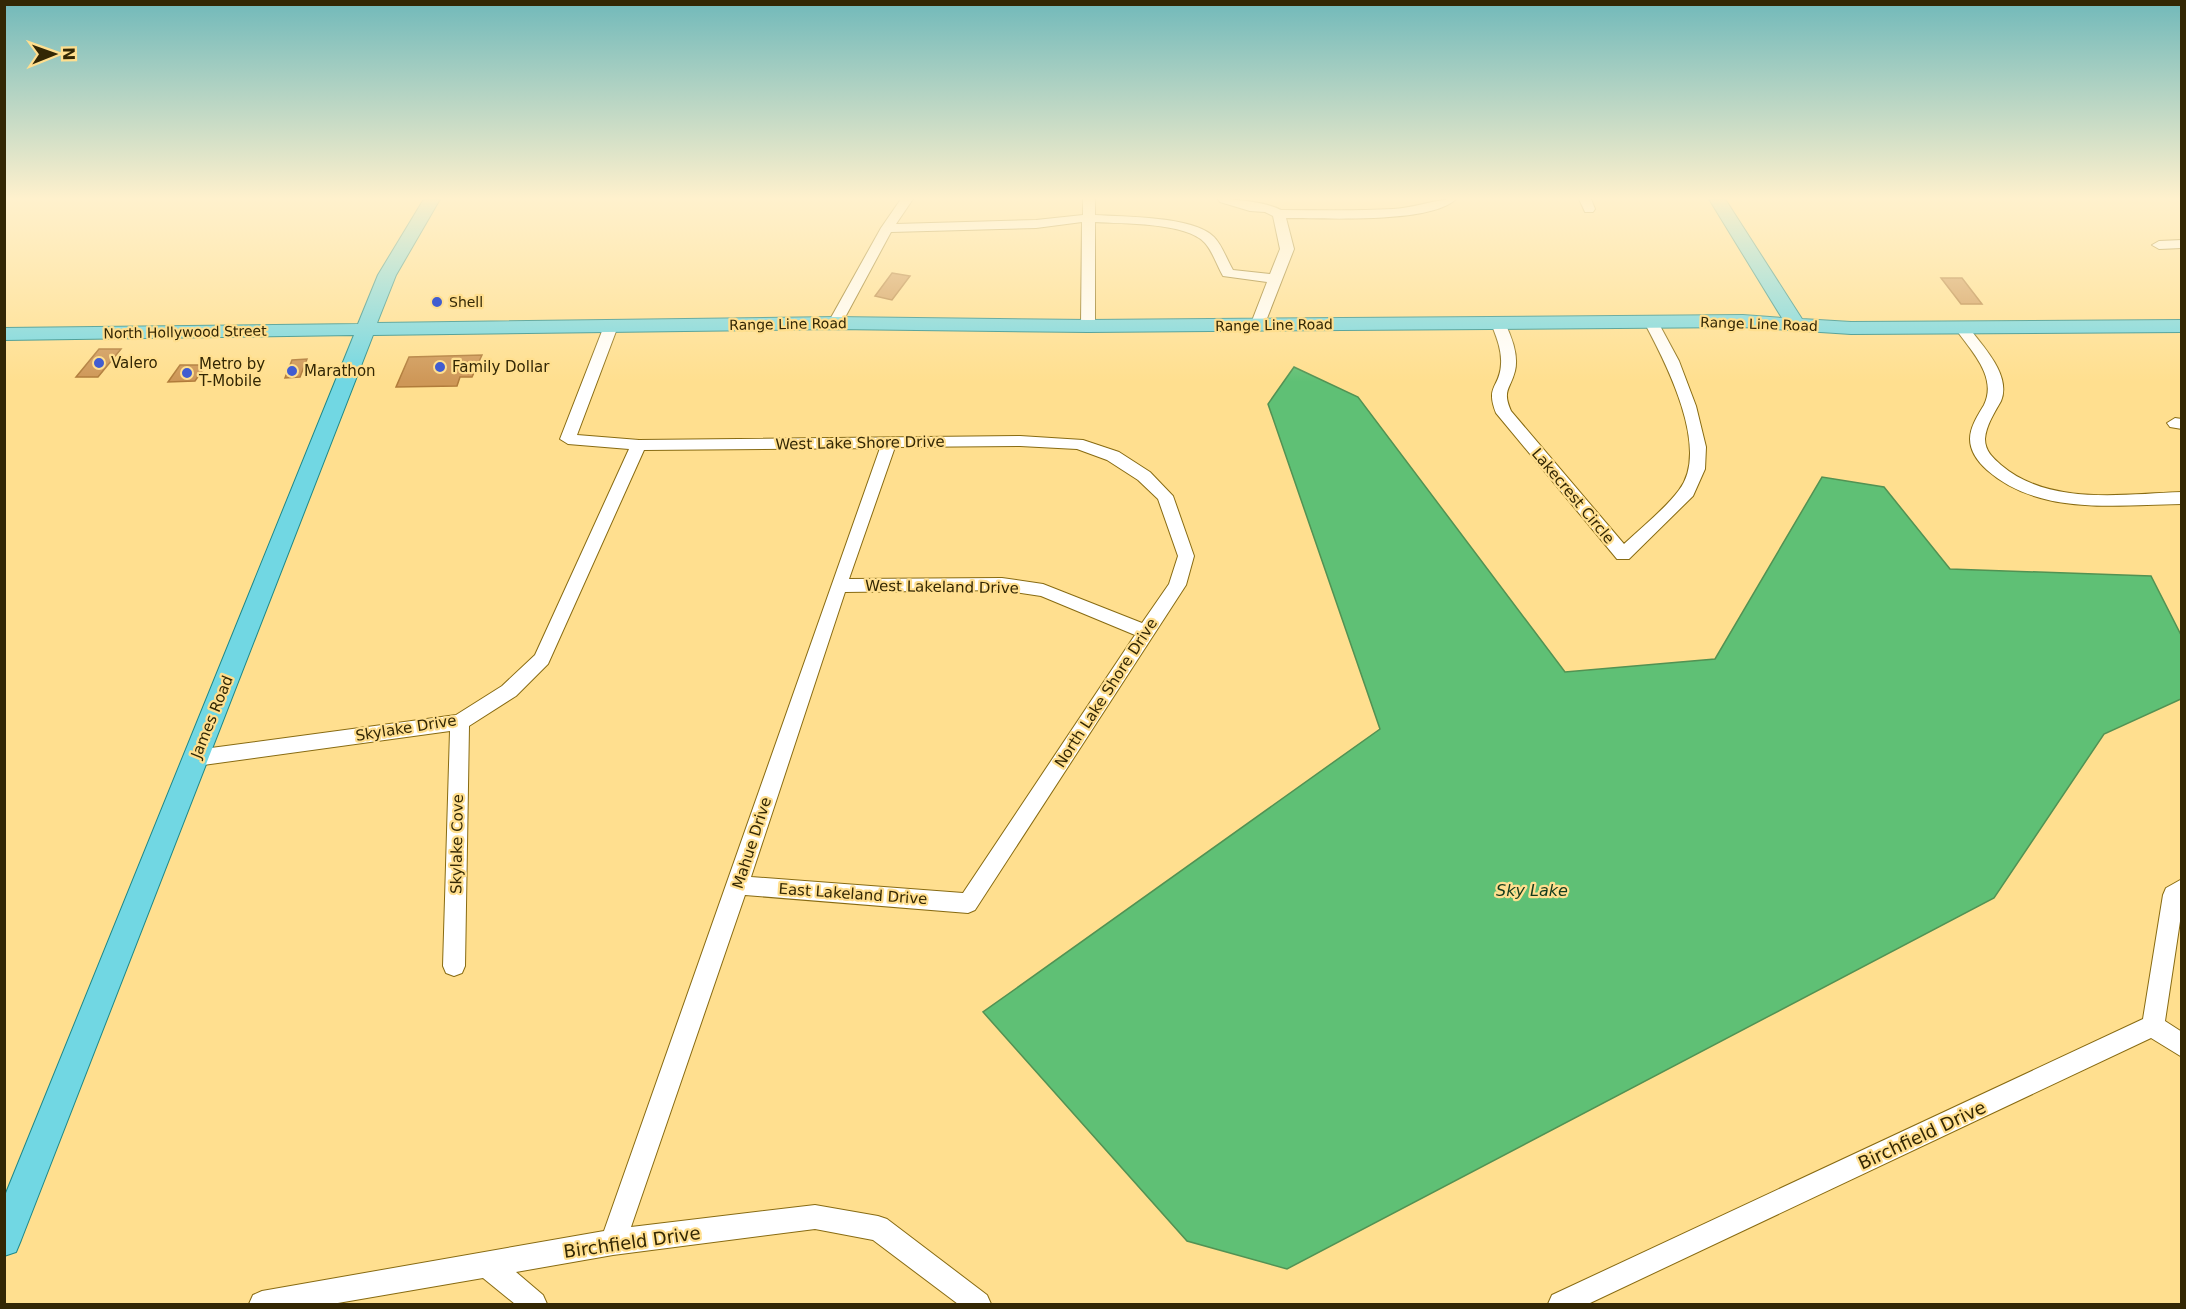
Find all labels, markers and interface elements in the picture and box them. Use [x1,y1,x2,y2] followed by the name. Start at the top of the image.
[24,24,84,84] north arrow
[59,47,78,61] text: N
[449,294,483,310] place label: Shell
[430,295,444,309] marker: Shell
[1700,314,1818,334] street label: Range Line Road
[729,315,847,333] street label: Range Line Road
[1215,316,1333,334] street label: Range Line Road
[103,323,267,341] street label: North Hollywood Street
[111,354,158,372] place label: Valero
[198,355,265,390] place label: Metro by T-Mobile
[92,356,106,370] marker: Valero
[452,358,550,376] place label: Family Dollar
[433,360,447,374] marker: Family Dollar
[304,362,376,380] place label: Marathon
[285,364,299,378] marker: Marathon
[180,366,194,380] marker: Metro by T-Mobile
[775,433,945,453] street label: West Lake Shore Drive
[1528,445,1618,547] street label: Lakecrest Circle
[865,577,1019,597] street label: West Lakeland Drive
[1051,615,1161,771] street label: North Lake Shore Drive
[187,673,237,762] street label: James Road
[354,711,458,745] street label: Skylake Drive
[447,794,467,894] street label: Skylake Cove
[729,795,775,891] street label: Mahue Drive
[778,880,928,908] street label: East Lakeland Drive
[1496,881,1568,900] water label: Sky Lake
[1855,1096,1989,1174] street label: Birchfield Drive
[562,1222,702,1262] street label: Birchfield Drive

